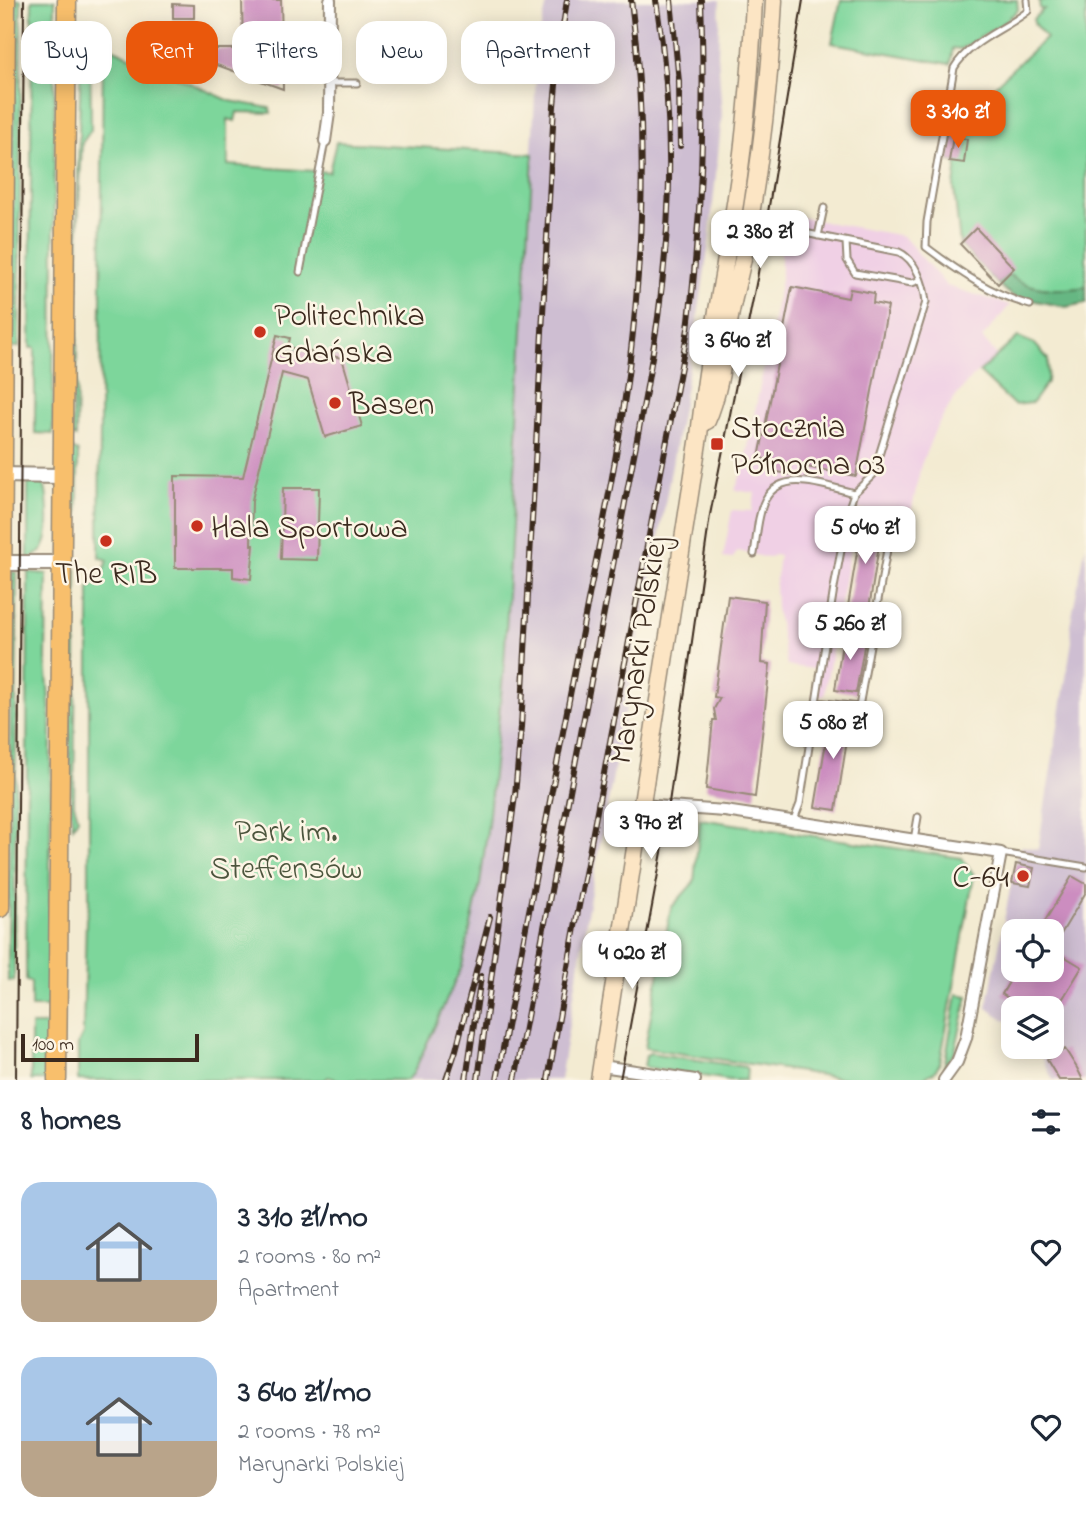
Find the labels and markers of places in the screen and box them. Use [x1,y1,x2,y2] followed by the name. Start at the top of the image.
[886,90,1030,150] pin: 3 310 zł
[688,210,832,270] pin: 2 380 zł
[274,294,425,378] place label: Politechnika Gdańska
[666,320,810,379] pin: 3 640 zł
[252,324,268,340] marker: Politechnika Gdańska
[348,383,434,430] place label: Basen
[327,395,343,411] marker: Basen
[731,406,885,490] place label: Stocznia Północna 03
[709,436,725,452] marker: Stocznia Północna 03
[211,506,408,553] place label: Hala Sportowa
[793,506,937,566] pin: 5 040 zł
[189,518,205,534] marker: Hala Sportowa
[98,533,114,549] marker: The RIB
[55,552,157,599] place label: The RIB
[778,602,922,662] pin: 5 260 zł
[761,702,905,761] pin: 5 080 zł
[579,802,723,861] pin: 3 970 zł
[952,856,1009,903] place label: C-64
[1015,868,1031,884] marker: C-64
[560,932,704,991] pin: 4 020 zł

